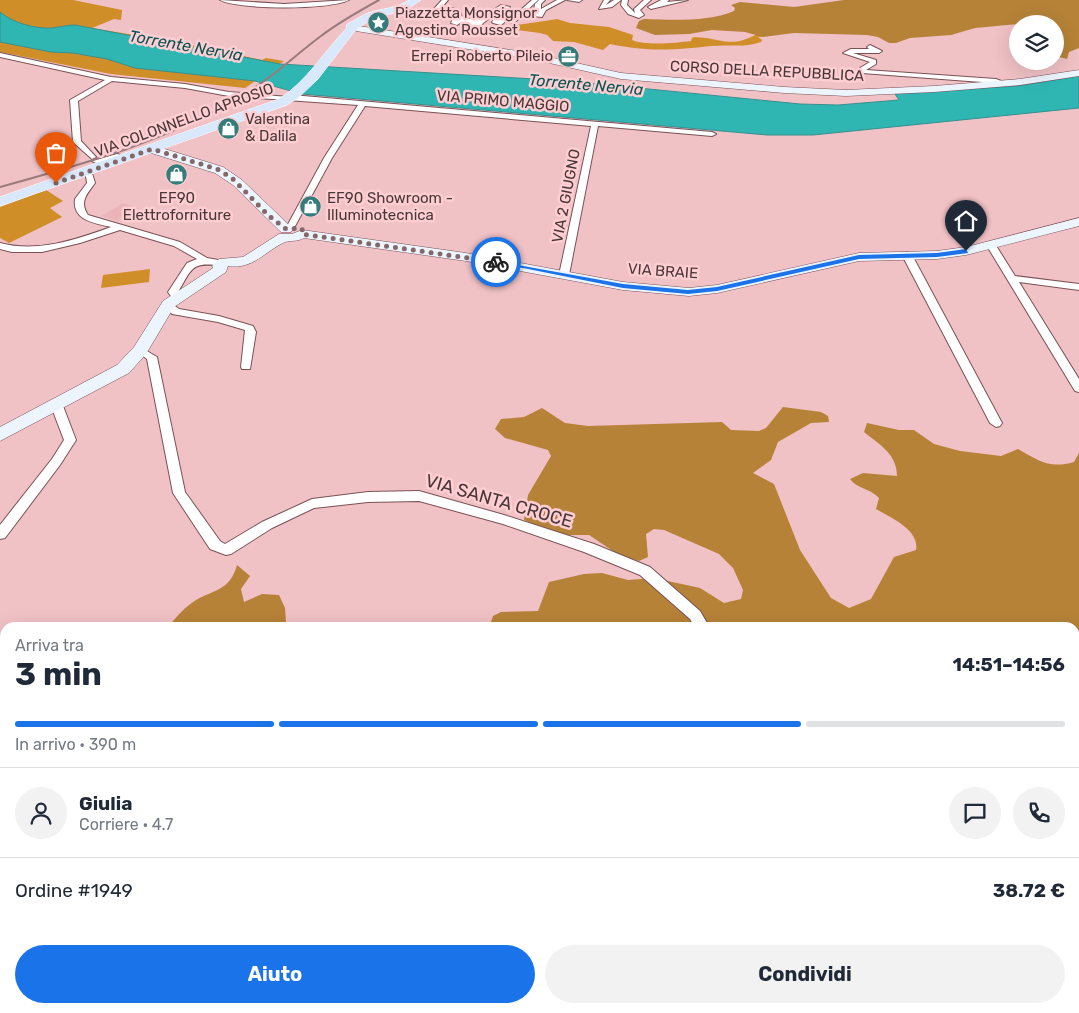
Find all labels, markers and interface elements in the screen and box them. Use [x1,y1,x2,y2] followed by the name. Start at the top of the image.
[395,4,537,39] place label: Piazzetta Monsignor Agostino Rousset
[367,10,391,34] place icon: Piazzetta Monsignor Agostino Rousset
[1009,15,1064,70] map controls
[1009,15,1064,70] button: layers
[128,26,244,65] water label: Torrente Nervia
[557,44,581,68] office icon: Errepi Roberto Pileio
[411,47,553,65] place label: Errepi Roberto Pileio
[669,57,865,85] street label: CORSO DELLA REPUBBLICA
[528,70,644,99] water label: Torrente Nervia
[92,79,276,161] street label: VIA COLONNELLO APROSIO
[436,86,570,116] street label: VIA PRIMO MAGGIO
[245,110,310,145] place label: Valentina & Dalila
[217,116,241,140] shop icon: Valentina & Dalila
[35,132,77,183] pin
[42,139,70,167] icon: bag
[548,147,584,245] street label: VIA 2 GIUGNO
[165,163,189,187] shop icon: EF90 Elettroforniture
[123,189,231,224] place label: EF90 Elettroforniture
[327,189,453,224] place label: EF90 Showroom - Illuminotecnica
[299,195,323,219] shop icon: EF90 Showroom - Illuminotecnica
[945,200,987,251] pin
[952,207,980,235] icon: home
[471,237,521,287] courier
[482,248,510,276] icon: bike
[627,260,699,282] street label: VIA BRAIE
[423,469,575,533] street label: VIA SANTA CROCE
[15,636,84,655] text: Arriva tra
[953,653,1065,676] text: 14:51–14:56
[15,655,102,693] text: 3 min
[15,735,136,754] text: In arrivo · 390 m
[15,787,67,839] button: person
[949,787,1001,839] button: chat
[1013,787,1065,839] button: phone
[79,792,132,815] text: Giulia
[79,815,173,834] text: Corriere · 4.7
[15,879,133,902] text: Ordine #1949
[993,879,1065,902] text: 38.72 €
[15,945,535,1003] button: Aiuto
[545,945,1065,1003] button: Condividi

